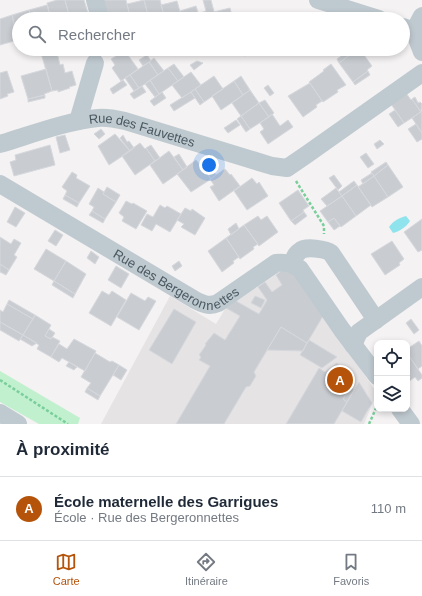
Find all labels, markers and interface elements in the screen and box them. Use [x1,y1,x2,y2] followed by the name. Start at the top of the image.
[12,12,410,56] search box
[26,23,48,45] icon: search
[58,26,136,43] text: Rechercher
[88,111,197,150] street label: Rue des Fauvettes
[199,155,219,175] your location
[111,246,242,313] street label: Rue des Bergeronnettes
[374,340,410,412] map controls
[374,340,410,376] button: locate
[327,365,353,395] pin: A
[374,376,410,412] button: layers
[16,440,110,459] text: À proximité
[54,493,278,510] text: École maternelle des Garrigues
[24,501,34,516] text: A
[371,501,406,516] text: 110 m
[54,510,239,525] text: École · Rue des Bergeronnettes
[53,551,80,587] tab: Carte
[185,551,228,587] tab: Itinéraire
[333,551,369,587] tab: Favoris

